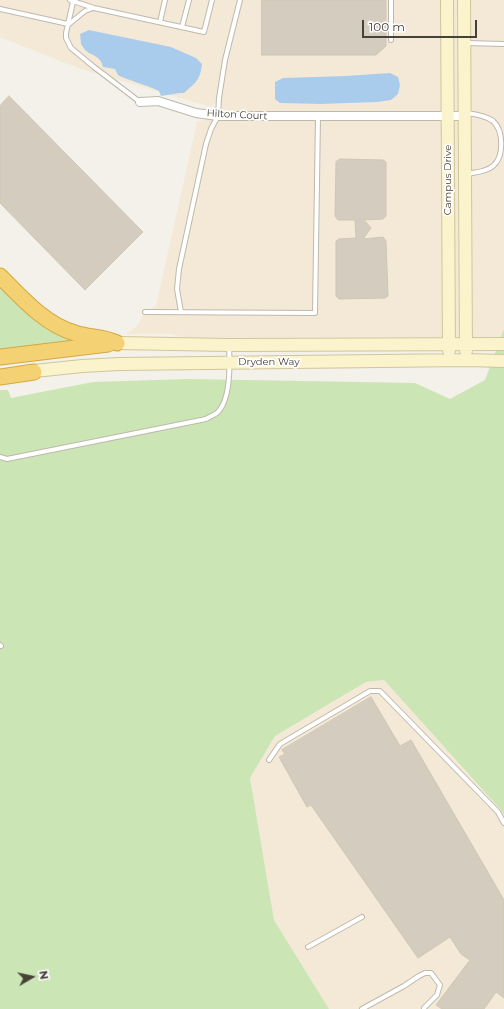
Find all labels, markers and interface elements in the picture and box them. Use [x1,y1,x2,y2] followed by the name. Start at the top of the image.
[364,12,479,38] scale bar
[369,19,405,34] text: 100 m
[206,107,268,123] street label: Hilton Court
[442,145,454,215] street label: Campus Drive
[238,356,300,368] street label: Dryden Way
[12,957,52,997] north arrow
[36,970,51,981] text: N

